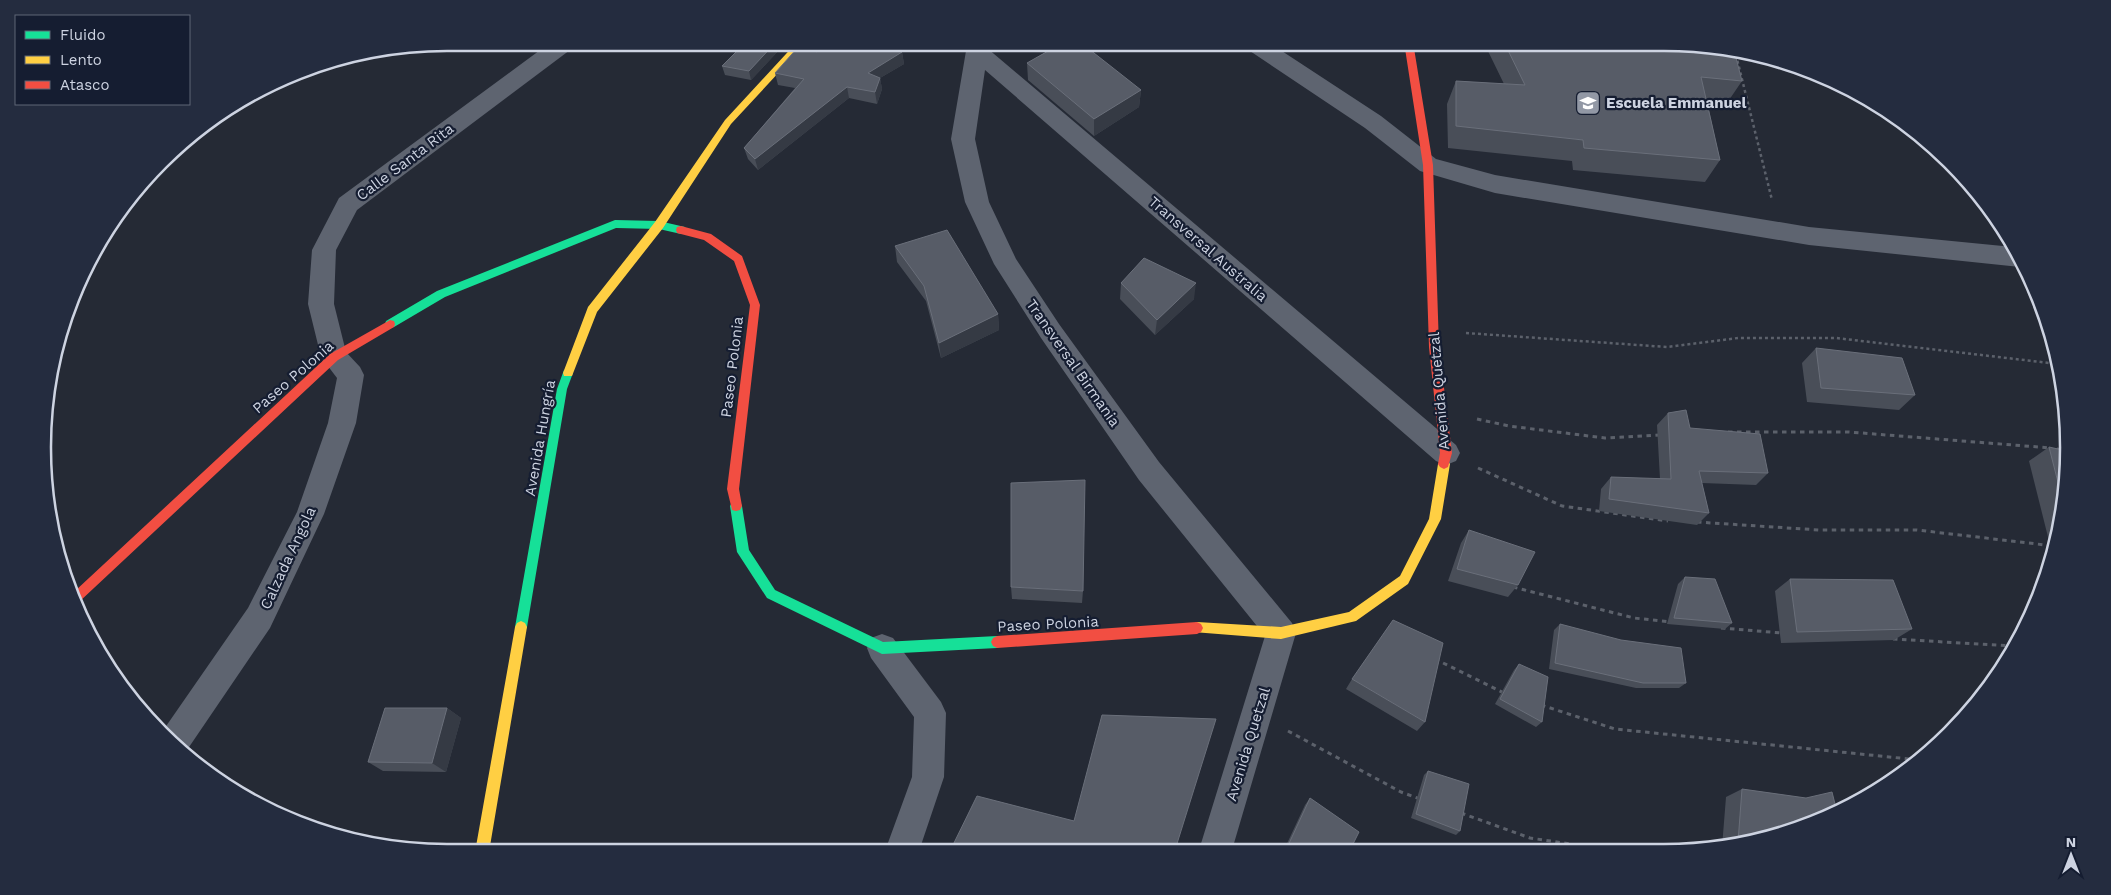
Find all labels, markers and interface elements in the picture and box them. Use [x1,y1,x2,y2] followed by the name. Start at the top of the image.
[15,15,190,105] legend
[60,26,105,44] text: Fluido
[60,51,102,69] text: Lento
[60,76,109,94] text: Atasco
[1575,90,1601,116] school or university icon: Escuela Emmanuel
[1606,94,1746,112] place label: Escuela Emmanuel
[353,119,458,204] street label: Calle Santa Rita
[1145,193,1271,306] street label: Transversal Australia
[1022,296,1124,431] street label: Transversal Birmania
[717,315,747,419] street label: Paseo Polonia
[1425,331,1453,451] street label: Avenida Quetzal
[249,337,338,417] street label: Paseo Polonia
[521,378,559,498] street label: Avenida Hungría
[256,503,320,612] street label: Calzada Angola
[997,612,1100,636] street label: Paseo Polonia
[1222,685,1274,803] street label: Avenida Quetzal
[2046,830,2096,880] north arrow
[2066,834,2076,850] text: N

